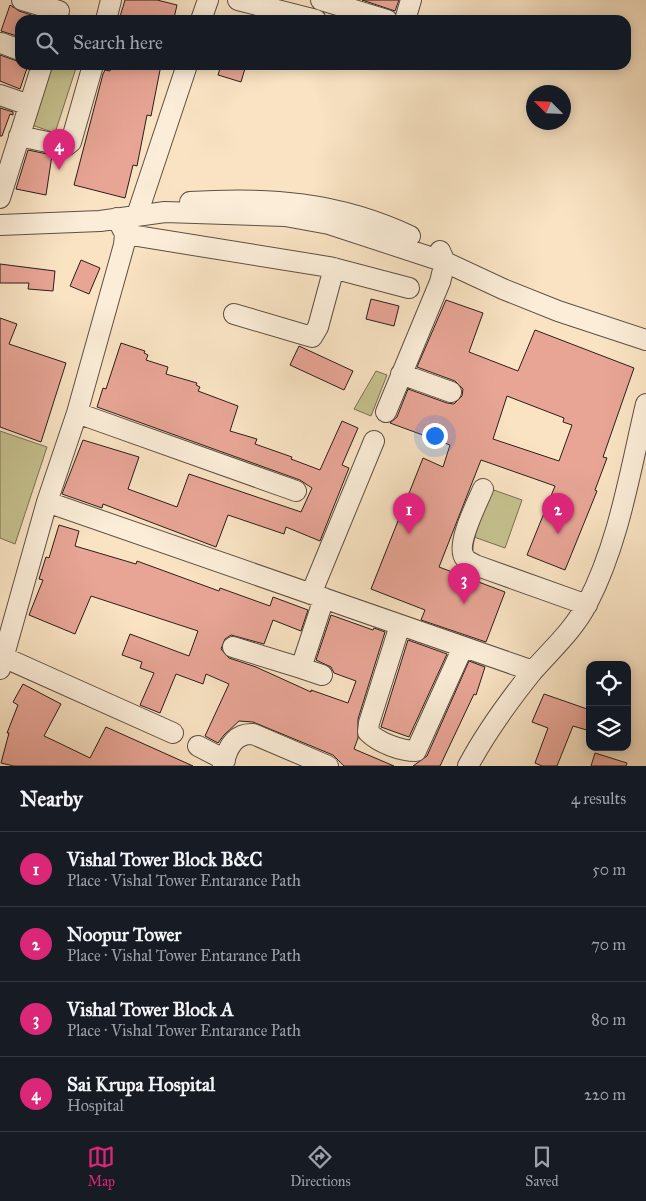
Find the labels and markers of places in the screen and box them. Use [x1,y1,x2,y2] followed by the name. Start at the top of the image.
[43,129,75,170] pin: 4
[393,493,425,534] pin: 1
[542,493,574,534] pin: 2
[448,563,480,604] pin: 3

